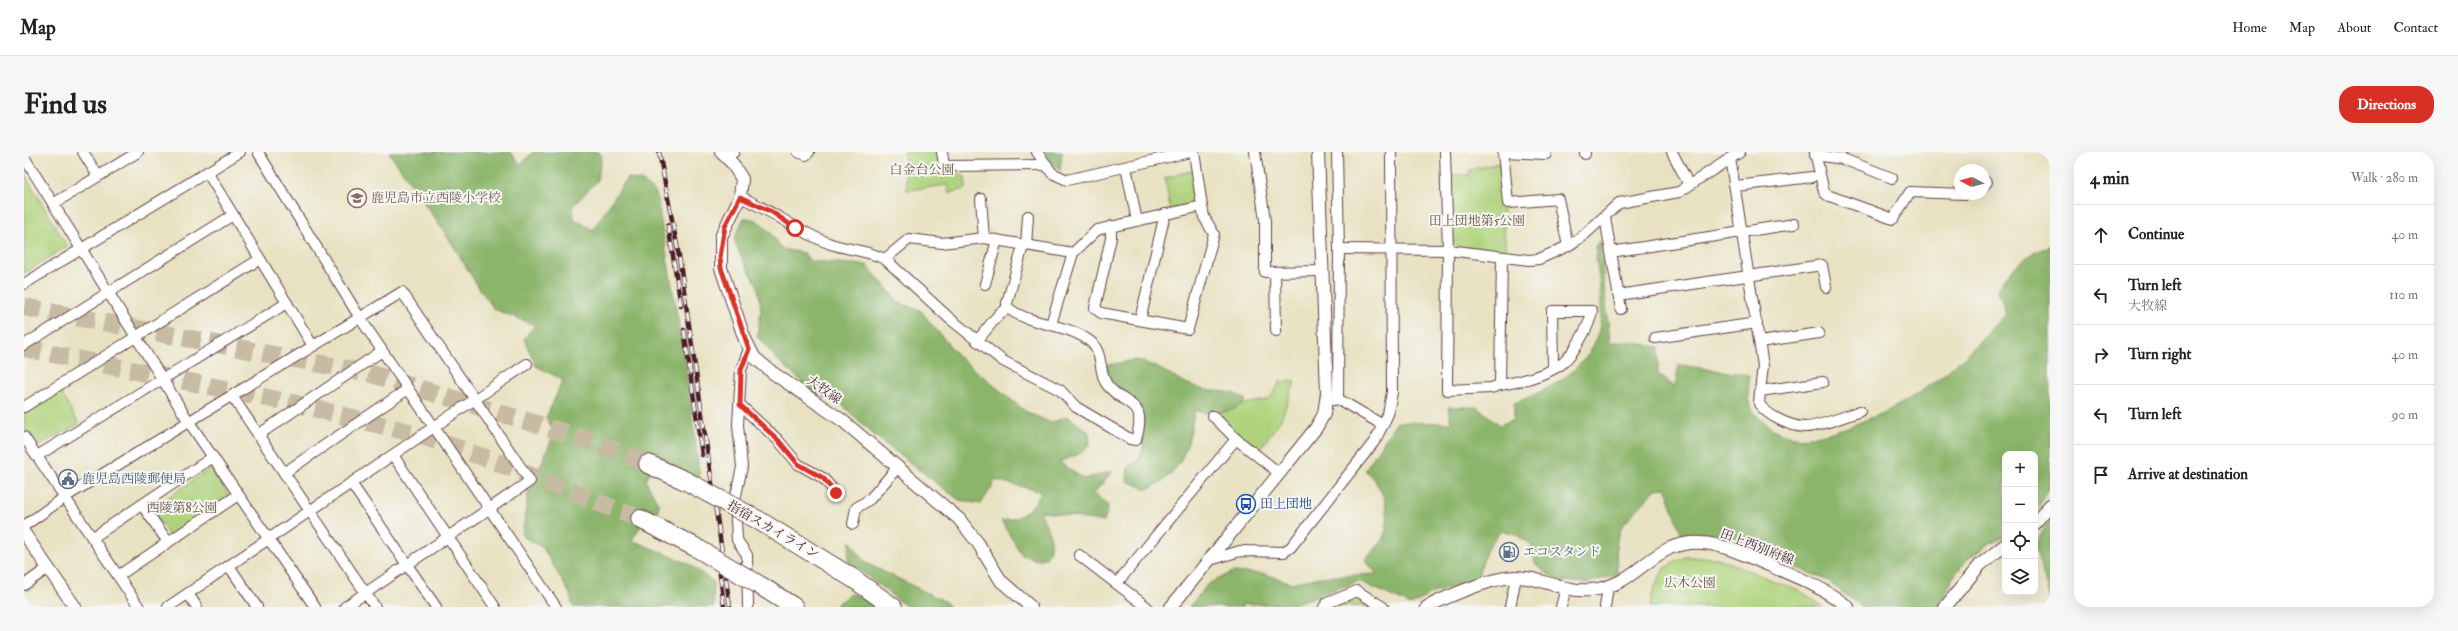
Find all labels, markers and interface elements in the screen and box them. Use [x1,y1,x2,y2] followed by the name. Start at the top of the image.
[20,16,56,40] text: Map
[2232,19,2267,36] text: Home
[2289,19,2315,36] text: Map
[2337,19,2371,36] text: About
[2393,19,2438,36] text: Contact
[2339,86,2434,123] button: Directions
[24,87,107,122] text: Find us
[889,162,955,178] park label: 白金台公園
[1954,164,1990,200] north arrow
[2090,168,2129,189] text: 4 min
[2351,170,2418,186] text: Walk · 280 m
[346,187,368,209] school or university icon: 鹿児島市立西陵小学校
[371,190,501,206] place label: 鹿児島市立西陵小学校
[1429,213,1525,229] park label: 田上団地第5公園
[786,219,804,237] route start
[2090,224,2112,246] icon: ahead
[2128,225,2184,244] text: Continue
[2392,227,2418,243] text: 40 m
[2128,276,2182,295] text: Turn left
[2090,284,2112,306] icon: left
[2389,287,2418,303] text: 110 m
[2128,298,2167,314] text: 大牧線
[2090,344,2112,366] icon: right
[2128,345,2191,364] text: Turn right
[2392,347,2418,363] text: 40 m
[803,372,845,408] street label: 大牧線
[2090,404,2112,426] icon: left
[2128,405,2182,424] text: Turn left
[2392,407,2418,423] text: 90 m
[2002,451,2038,595] map controls
[2002,451,2038,487] button: +
[2090,464,2112,486] icon: arrive
[2128,465,2248,484] text: Arrive at destination
[57,468,79,490] public building icon: 鹿児島西陵郵便局
[82,471,186,487] place label: 鹿児島西陵郵便局
[827,484,845,502] route end
[2002,487,2038,523] button: −
[1235,493,1257,515] bus stop icon: 田上団地
[1260,496,1312,512] place label: 田上団地
[724,497,822,563] street label: 指宿スカイライン
[146,500,218,516] park label: 西陵第8公園
[2002,523,2038,559] button: locate
[1718,526,1796,568] street label: 田上西別府線
[1498,541,1520,563] fuel station icon: エコスタンド
[1523,544,1601,560] place label: エコスタンド
[2002,559,2038,595] button: layers
[1664,575,1716,591] park label: 広木公園

